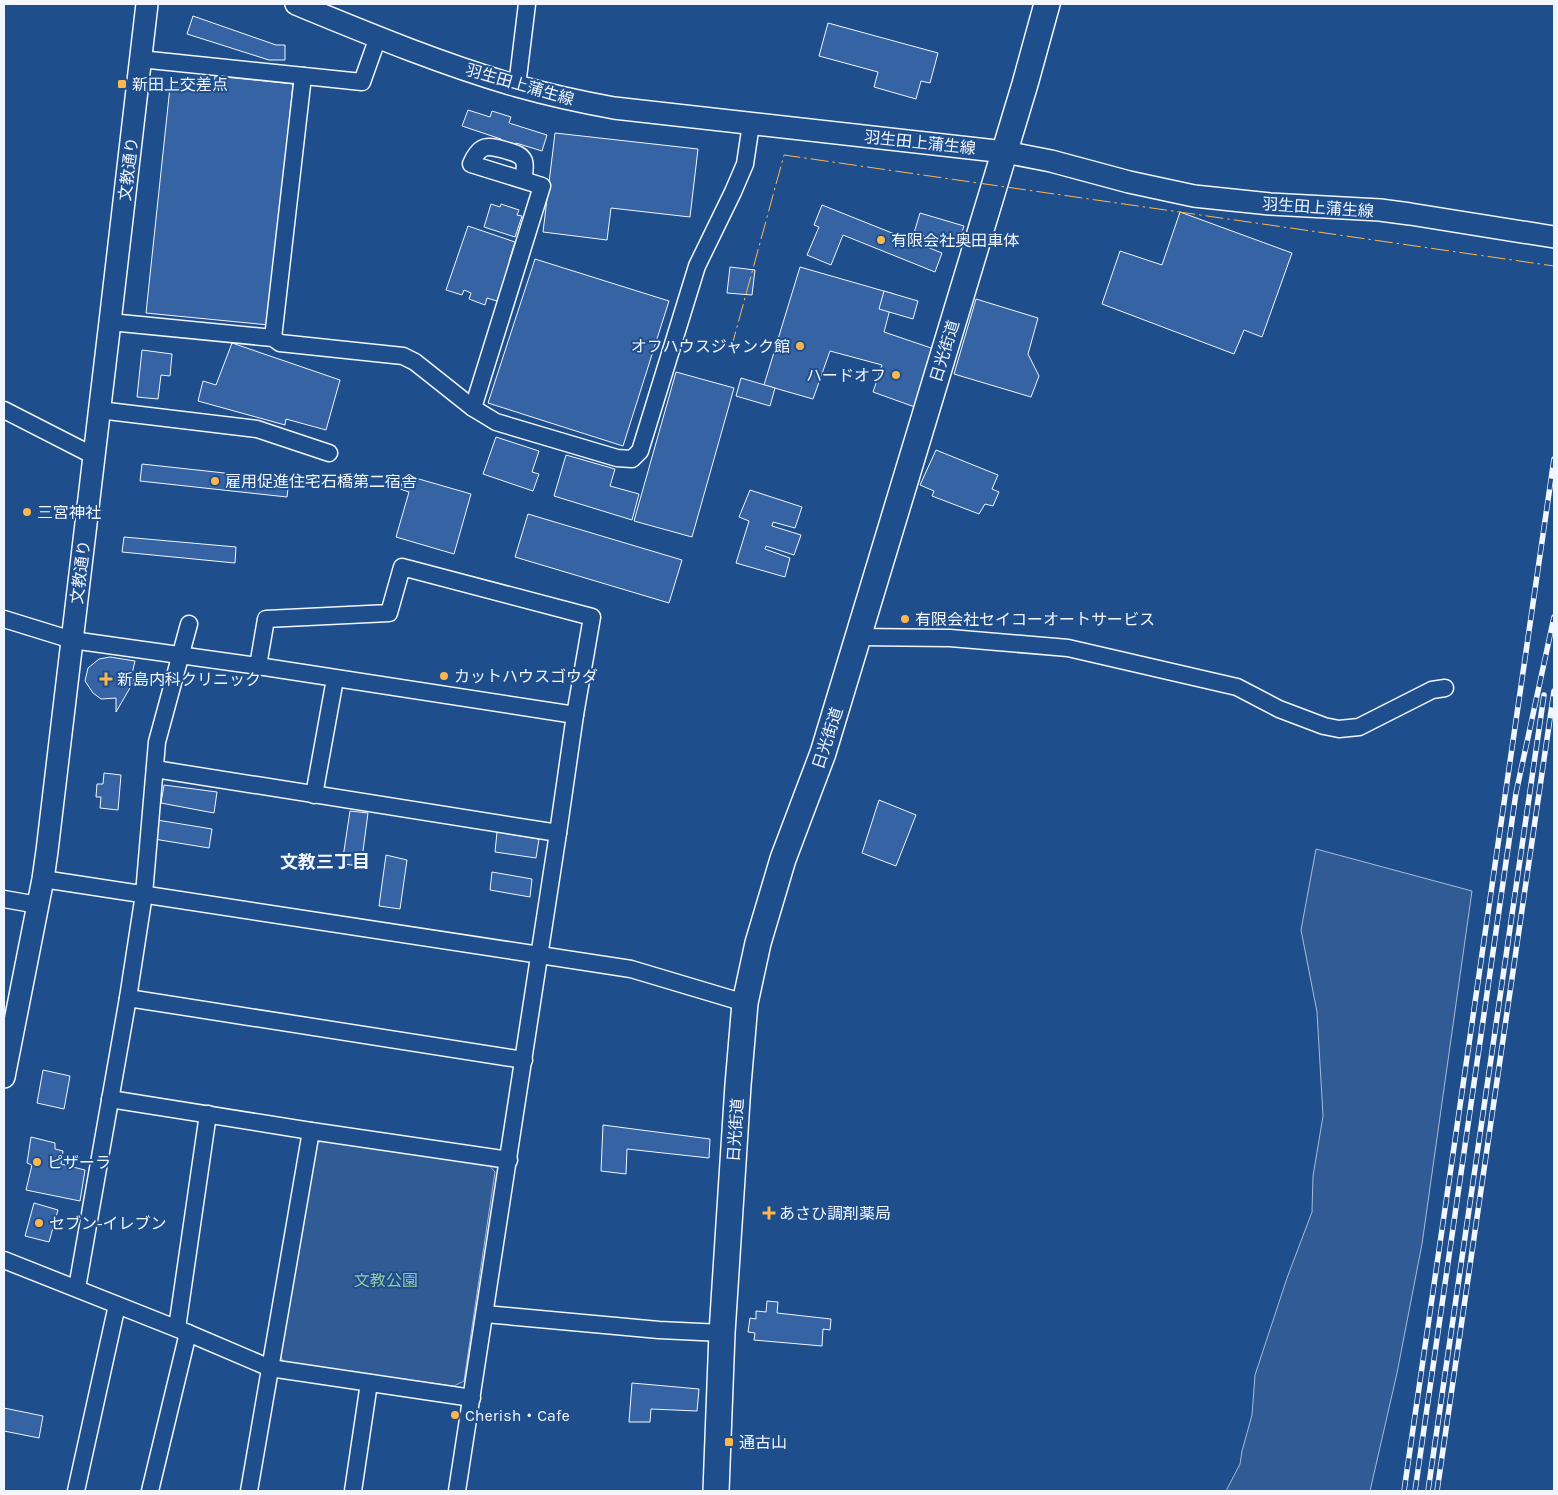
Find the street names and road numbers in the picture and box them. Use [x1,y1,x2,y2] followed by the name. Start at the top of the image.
[463,60,576,109] street label: 羽生田上蒲生線
[863,127,977,158] street label: 羽生田上蒲生線
[115,136,142,202] street label: 文教通り
[1261,194,1374,221] street label: 羽生田上蒲生線
[926,318,963,385] street label: 日光街道
[67,539,94,605] street label: 文教通り
[809,705,846,772] street label: 日光街道
[724,1097,747,1163] street label: 日光街道

